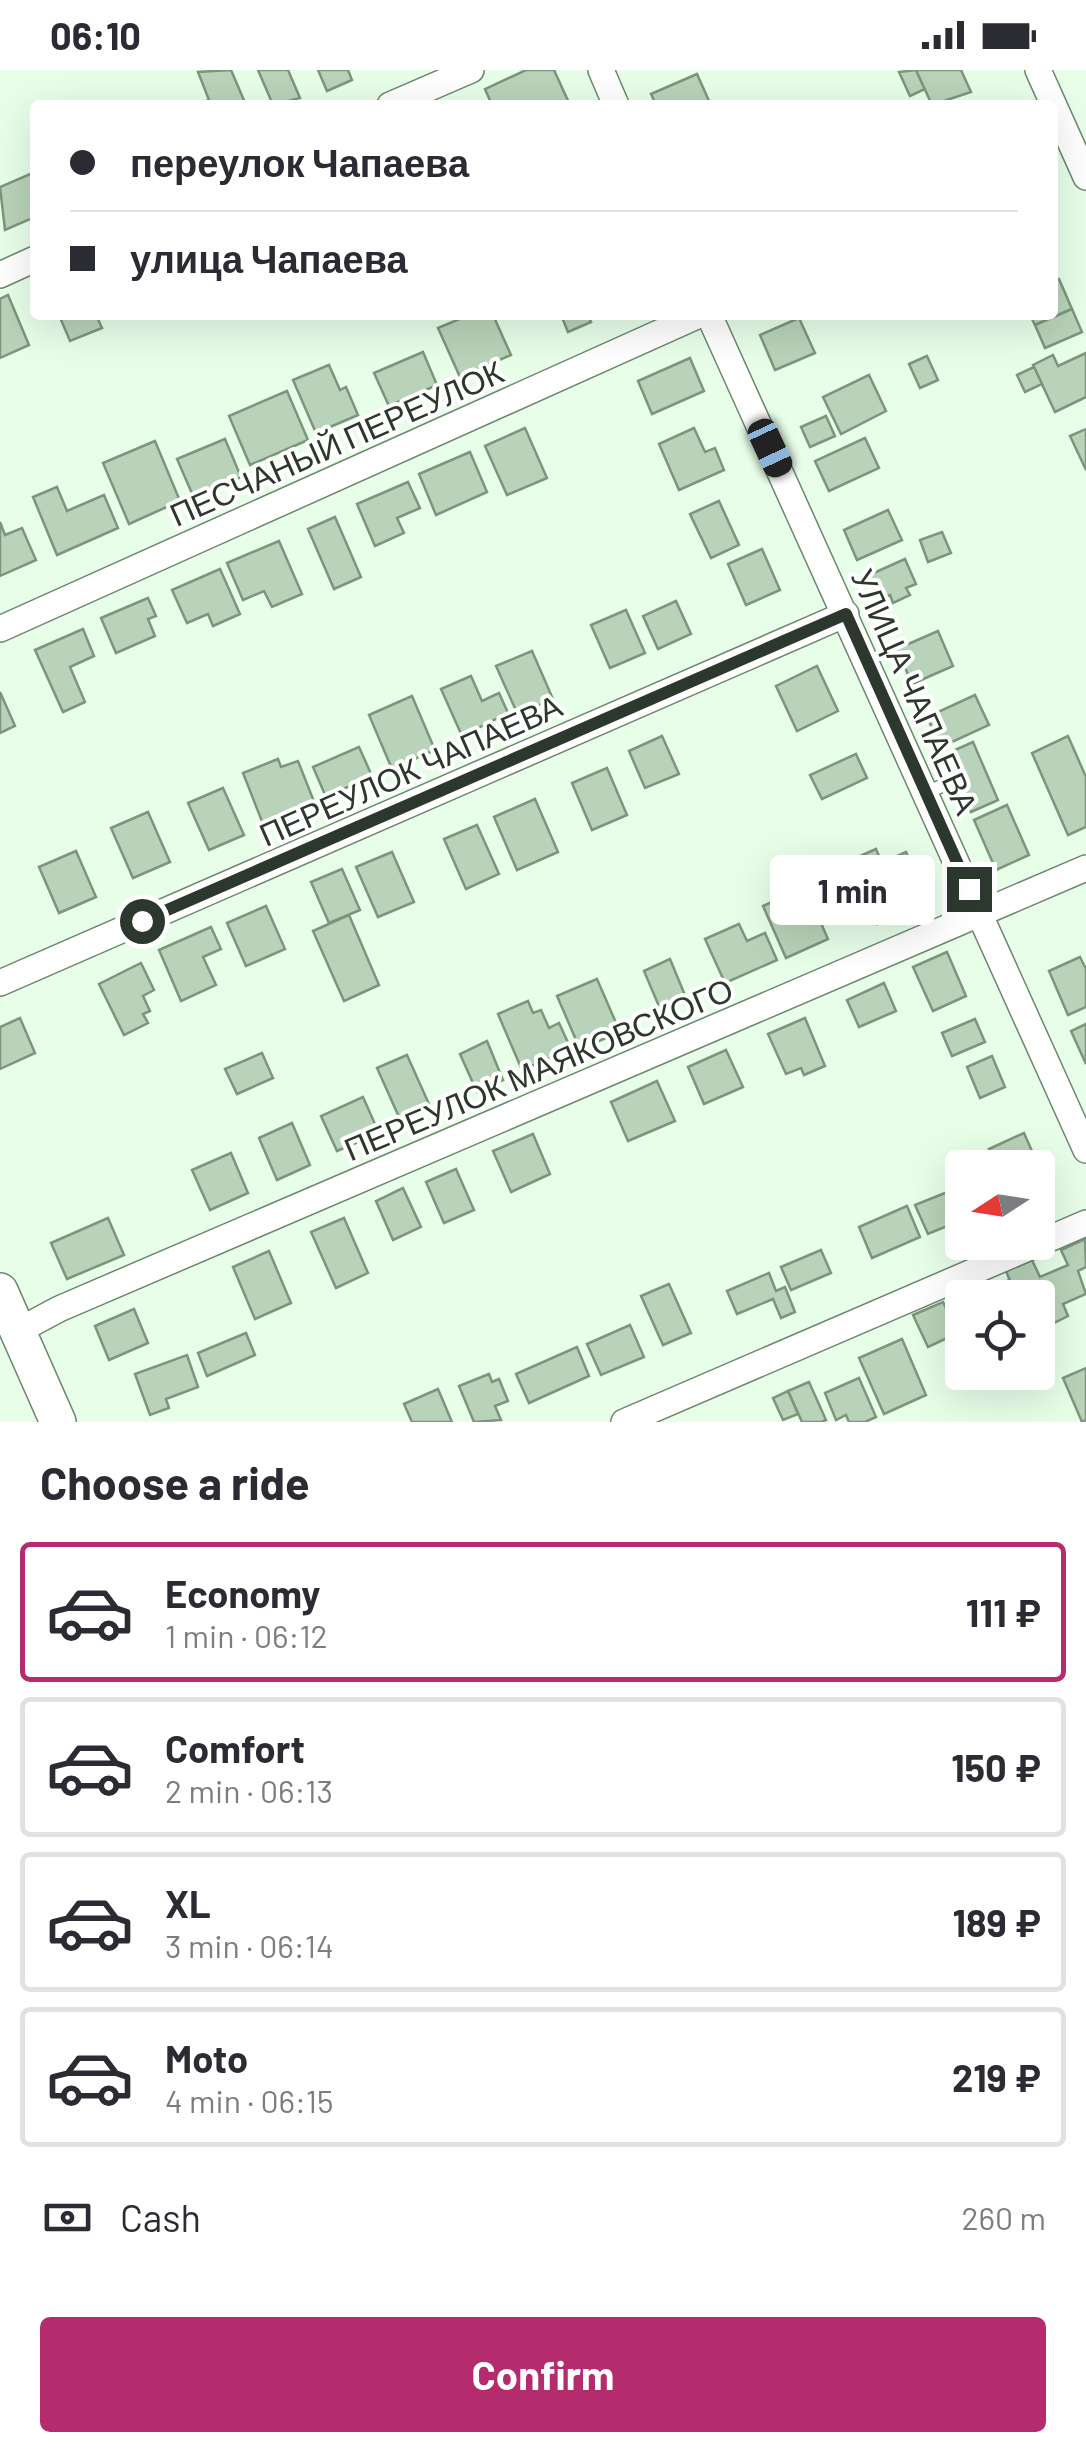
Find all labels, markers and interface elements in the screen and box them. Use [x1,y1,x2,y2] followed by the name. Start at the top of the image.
[50,12,141,58] text: 06:10
[130,139,469,185] text: переулок Чапаева
[130,235,408,281] text: улица Чапаева
[163,351,509,533] street label: ПЕСЧАНЫЙ ПЕРЕУЛОК
[744,414,796,482] car
[844,563,987,820] street label: УЛИЦА ЧАПАЕВА
[253,685,568,853] street label: ПЕРЕУЛОК ЧАПАЕВА
[769,854,934,924] callout: 1 min
[947,867,992,912] route end
[817,871,888,909] text: 1 min
[120,899,165,944] route start
[338,969,738,1167] street label: ПЕРЕУЛОК МАЯКОВСКОГО
[945,1150,1055,1260] north arrow
[945,1150,1055,1390] map controls
[945,1280,1055,1390] button: locate
[40,1455,310,1509] text: Choose a ride
[45,1567,135,1657] icon: car
[165,1570,320,1616] text: Economy
[966,1589,1041,1635] text: 111 ₽
[165,1616,328,1654] text: 1 min · 06:12
[45,1722,135,1812] icon: car
[165,1725,305,1771] text: Comfort
[951,1744,1041,1790] text: 150 ₽
[165,1771,333,1809] text: 2 min · 06:13
[45,1877,135,1967] icon: car
[165,1880,211,1926] text: XL
[953,1899,1041,1945] text: 189 ₽
[165,1926,334,1964] text: 3 min · 06:14
[45,2032,135,2122] icon: car
[165,2035,248,2081] text: Moto
[952,2054,1041,2100] text: 219 ₽
[165,2081,333,2119] text: 4 min · 06:15
[40,2190,95,2245] icon: cash
[120,2194,201,2240] text: Cash
[961,2198,1046,2236] text: 260 m
[40,2317,1046,2432] button: Confirm

